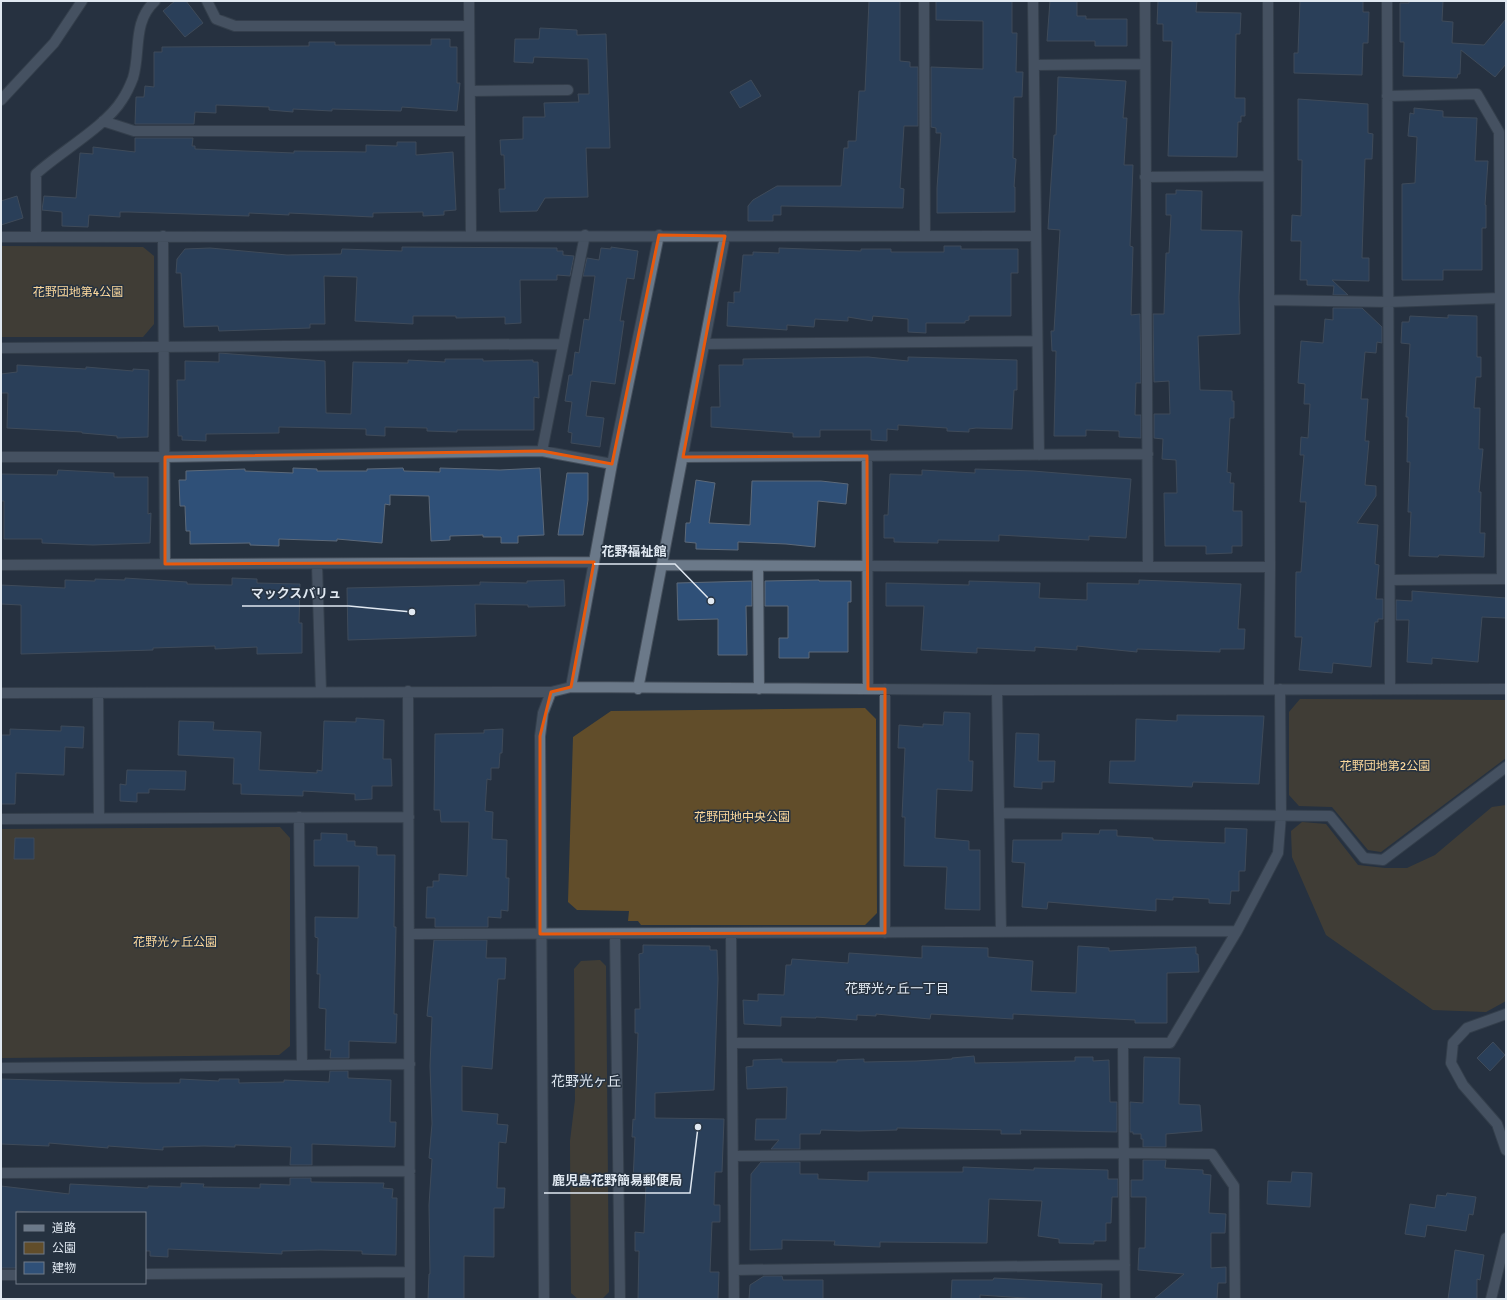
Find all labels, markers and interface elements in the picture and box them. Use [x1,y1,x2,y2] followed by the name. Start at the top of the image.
[33,285,123,300] park label: 花野団地第4公園
[594,539,675,564] callout: 花野福祉館
[601,544,667,560] text: 花野福祉館
[242,581,349,606] callout: マックスバリュ
[251,586,341,602] text: マックスバリュ
[1340,759,1430,774] park label: 花野団地第2公園
[694,810,790,825] park label: 花野団地中央公園
[133,935,217,950] park label: 花野光ヶ丘公園
[845,981,949,997] district label: 花野光ヶ丘一丁目
[551,1073,621,1090] district label: 花野光ヶ丘
[544,1168,690,1193] callout: 鹿児島花野簡易郵便局
[552,1173,682,1189] text: 鹿児島花野簡易郵便局
[16,1212,146,1284] legend
[52,1221,76,1236] text: 道路
[52,1241,76,1256] text: 公園
[52,1261,76,1276] text: 建物

